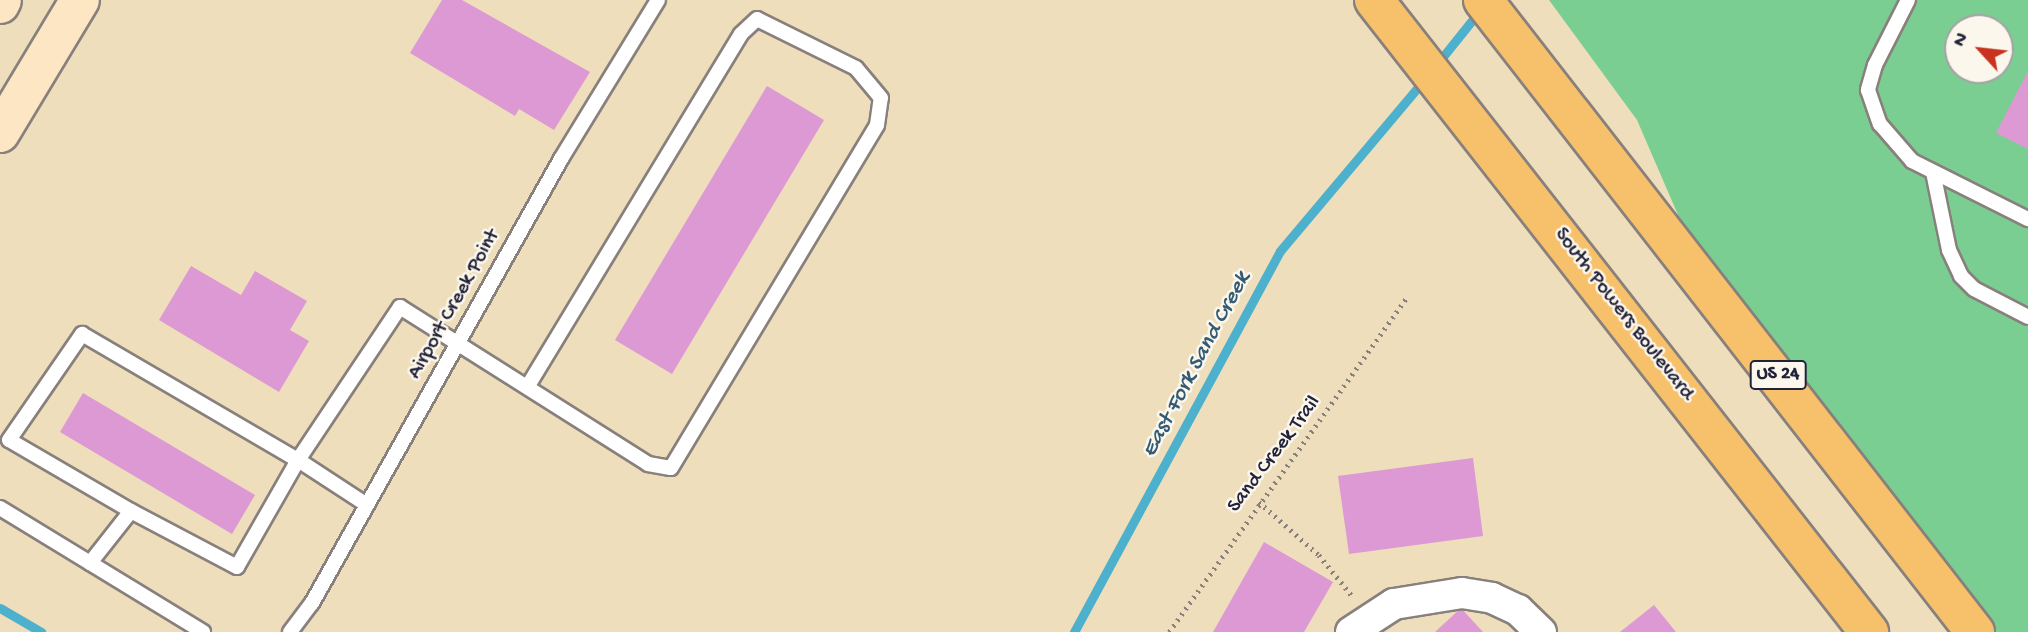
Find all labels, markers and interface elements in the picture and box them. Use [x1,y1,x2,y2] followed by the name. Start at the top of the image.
[1944,14,2014,84] north arrow
[1949,29,1975,51] text: N
[1548,223,1698,407] street label: South Powers Boulevard
[403,226,507,384] street label: Airport Creek Point
[1136,268,1258,462] water label: East Fork Sand Creek
[1748,360,1808,390] road number: US 24
[1223,392,1327,518] street label: Sand Creek Trail

